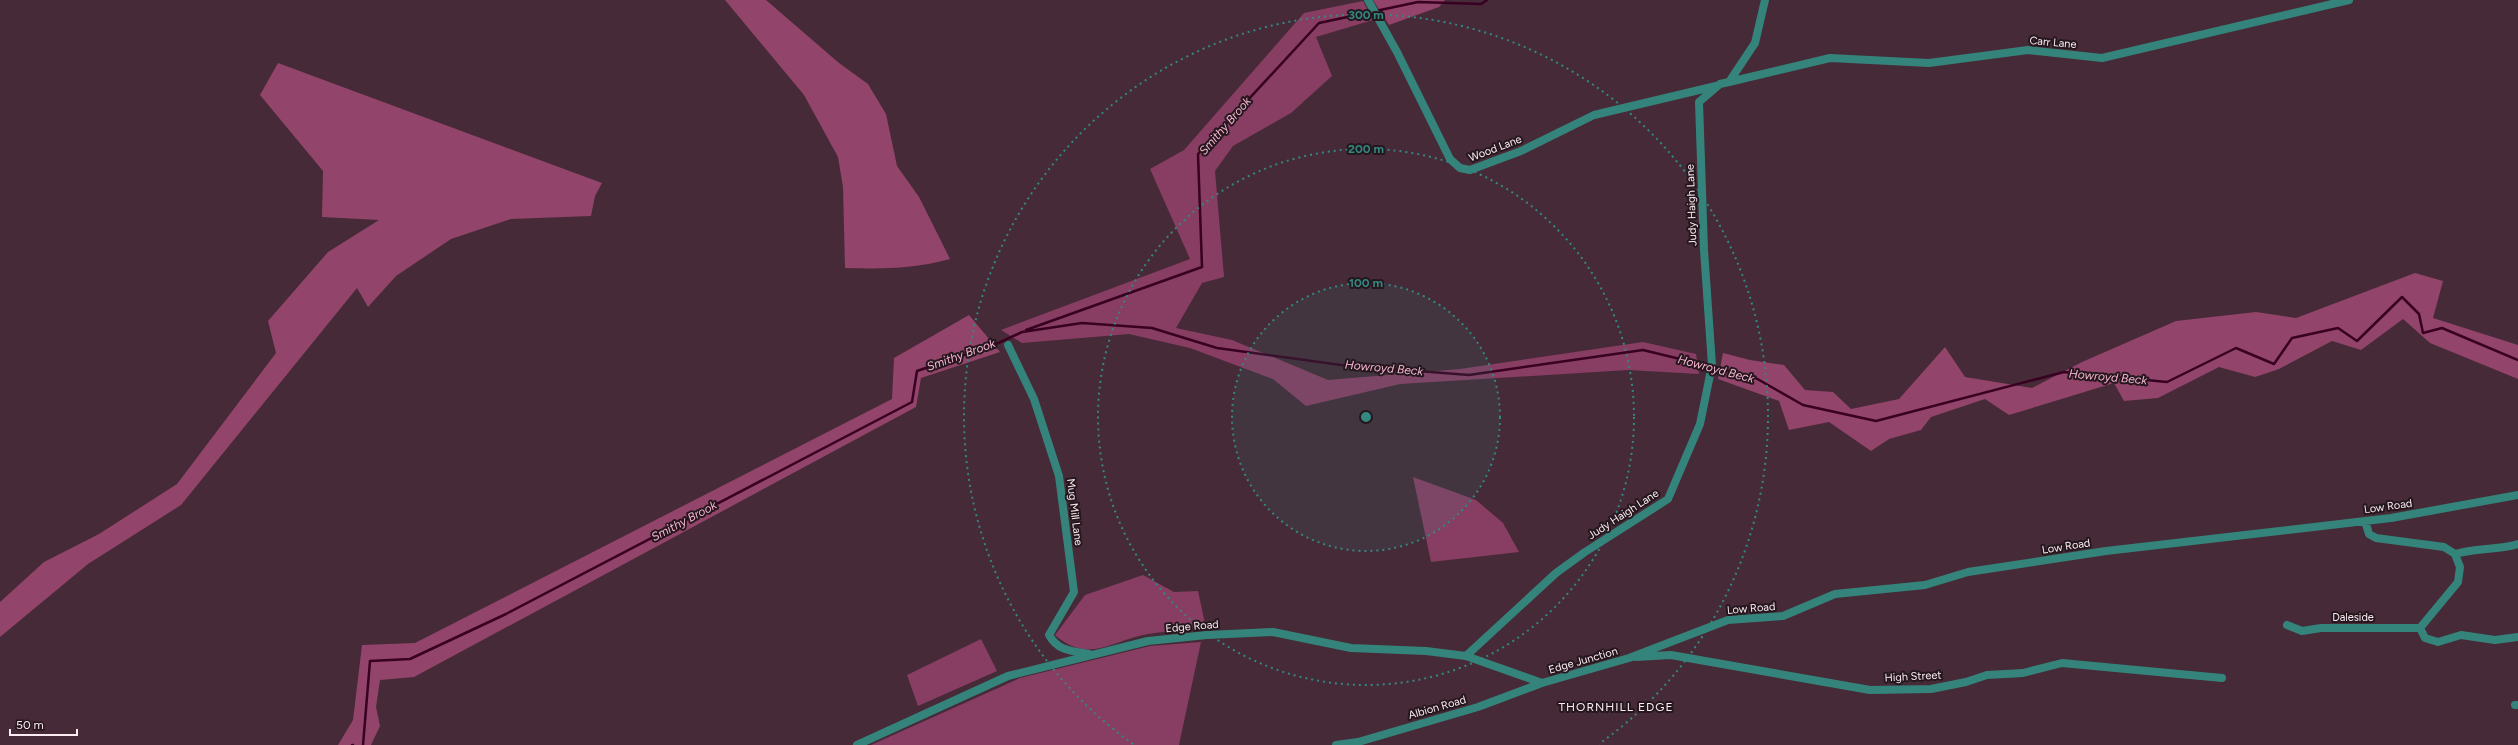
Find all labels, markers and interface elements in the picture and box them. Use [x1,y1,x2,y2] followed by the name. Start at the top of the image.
[1348,8,1384,22] text: 300 m
[2029,34,2077,51] street label: Carr Lane
[1196,93,1255,158] water label: Smithy Brook
[1467,132,1523,164] street label: Wood Lane
[1348,142,1384,156] text: 200 m
[1684,164,1699,246] street label: Judy Haigh Lane
[1349,276,1383,290] text: 100 m
[925,336,998,374] water label: Smithy Brook
[1676,352,1757,386] water label: Howroyd Beck
[1344,358,1425,378] water label: Howroyd Beck
[2068,367,2149,387] water label: Howroyd Beck
[1359,410,1373,424] centre of rings
[1064,478,1085,546] street label: Mug Mill Lane
[1585,487,1661,542] street label: Judy Haigh Lane
[649,497,720,544] water label: Smithy Brook
[2363,497,2413,516] street label: Low Road
[2041,536,2091,557] street label: Low Road
[1726,600,1776,617] street label: Low Road
[2332,611,2374,624] street label: Daleside
[1165,618,1219,635] street label: Edge Road
[1547,644,1619,677] street label: Edge Junction
[1884,669,1942,684] street label: High Street
[1407,693,1467,722] street label: Albion Road
[1558,700,1674,714] district label: THORNHILL EDGE
[10,711,77,737] scale bar
[16,718,44,732] text: 50 m

